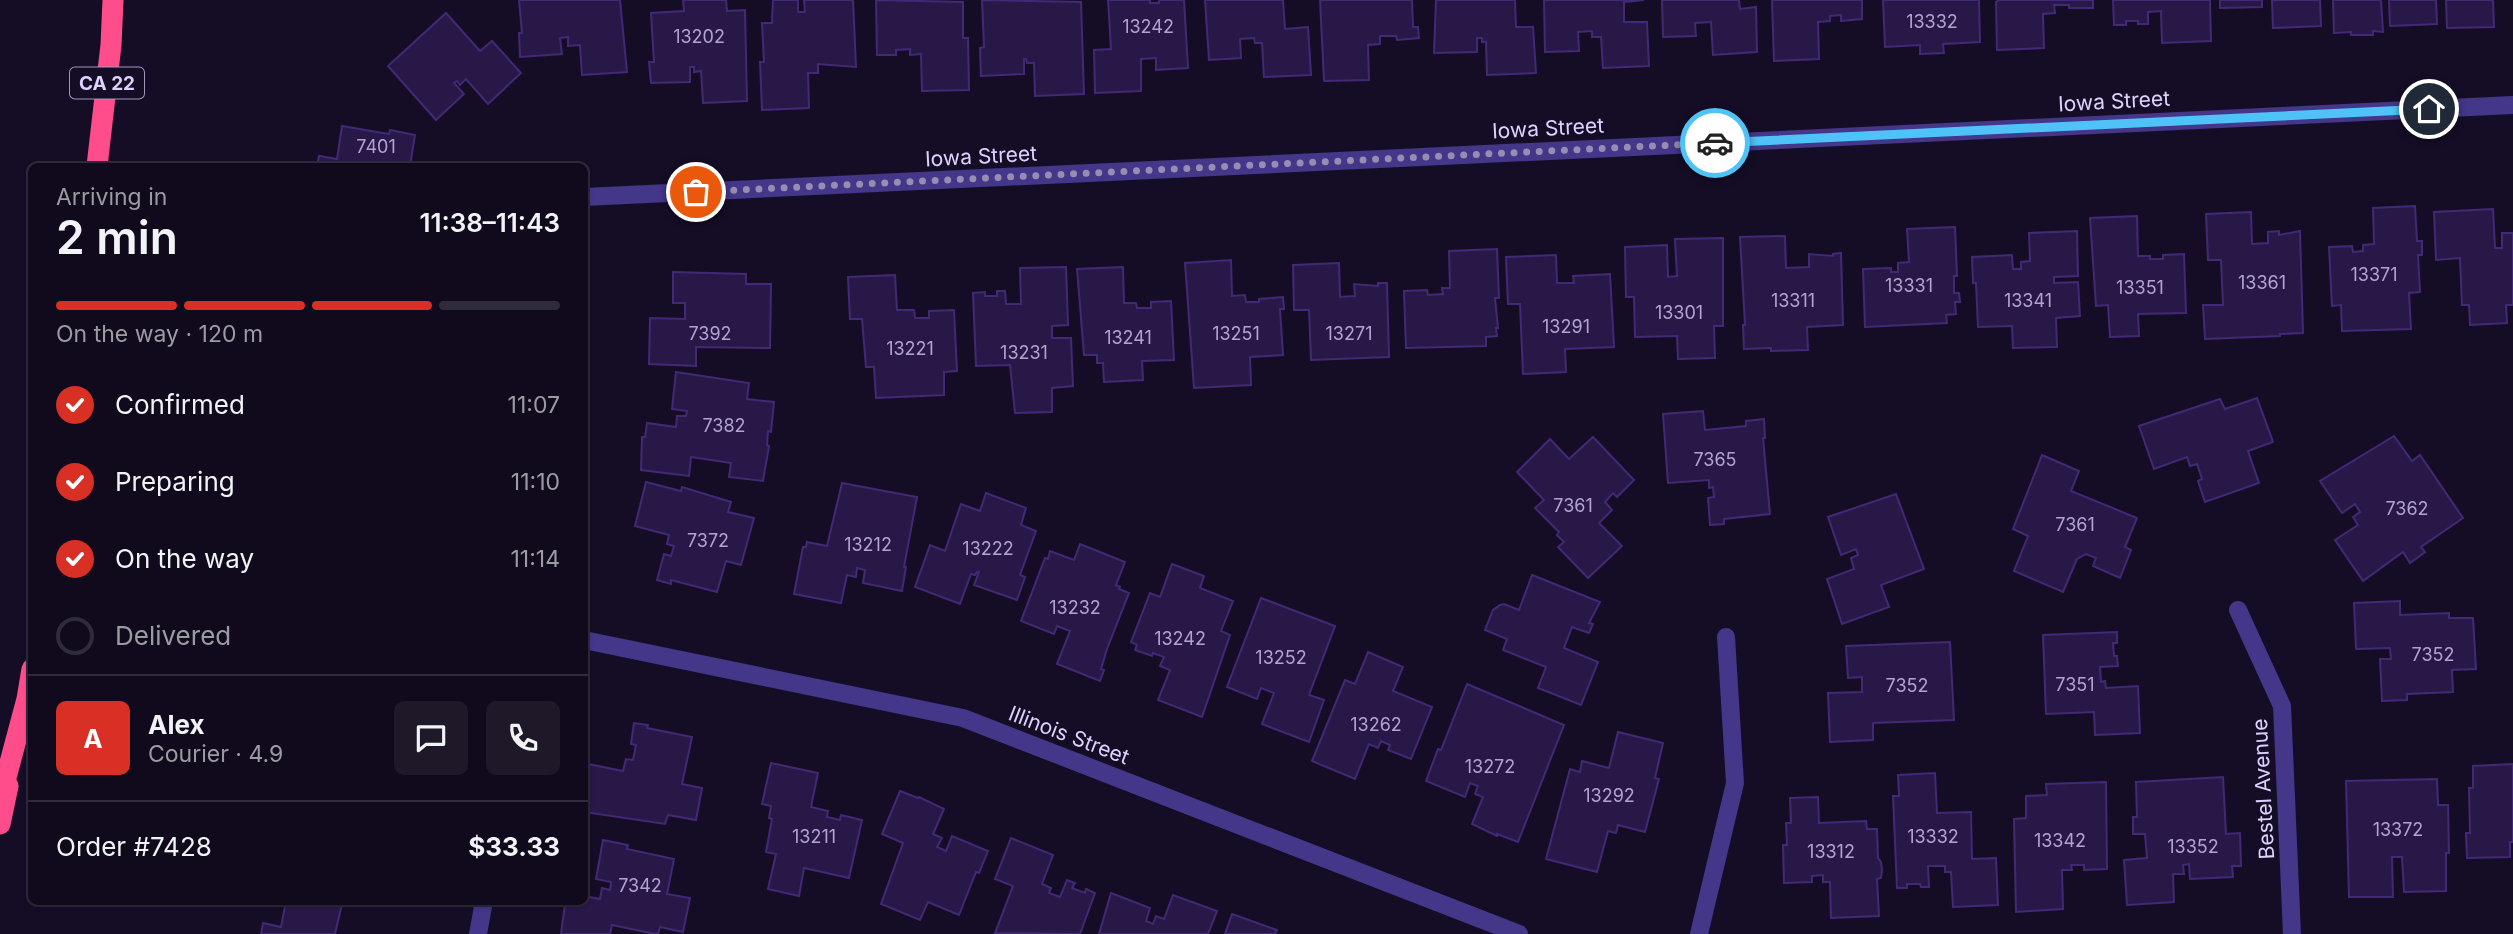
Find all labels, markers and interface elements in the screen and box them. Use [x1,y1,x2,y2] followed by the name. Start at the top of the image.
[1906,11,1958,32] house number: 13332
[1122,16,1174,37] house number: 13242
[673,26,725,47] house number: 13202
[70,68,144,99] road number: CA 22
[2399,79,2459,139] pin
[2057,86,2171,116] street label: Iowa Street
[2410,90,2448,128] icon: home
[1680,108,1750,178] courier
[1491,113,1605,143] street label: Iowa Street
[1696,124,1734,162] icon: car
[356,136,396,157] house number: 7401
[924,141,1038,171] street label: Iowa Street
[666,162,726,222] pin
[677,173,715,211] icon: bag
[56,183,167,211] text: Arriving in
[419,207,560,238] text: 11:38–11:43
[56,209,178,265] text: 2 min
[2350,264,2398,285] house number: 13371
[2238,272,2286,293] house number: 13361
[1885,275,1933,296] house number: 13331
[2116,277,2164,298] house number: 13351
[1771,290,1815,311] house number: 13311
[2004,290,2052,311] house number: 13341
[1655,302,1703,323] house number: 13301
[1542,316,1590,337] house number: 13291
[56,320,263,348] text: On the way · 120 m
[688,323,732,344] house number: 7392
[1212,323,1260,344] house number: 13251
[1326,323,1372,344] house number: 13271
[1104,327,1152,348] house number: 13241
[886,338,934,359] house number: 13221
[1000,342,1048,363] house number: 13231
[56,386,94,424] icon: check
[115,389,245,420] text: Confirmed
[508,391,560,419] text: 11:07
[702,415,746,436] house number: 7382
[1693,449,1737,470] house number: 7365
[56,463,94,501] icon: check
[115,466,235,497] text: Preparing
[511,468,560,496] text: 11:10
[1553,495,1593,516] house number: 7361
[2385,498,2429,519] house number: 7362
[2055,514,2095,535] house number: 7361
[687,530,729,551] house number: 7372
[844,534,892,555] house number: 13212
[962,538,1014,559] house number: 13222
[56,540,94,578] icon: check
[115,543,254,574] text: On the way
[510,545,560,573] text: 11:14
[1049,597,1101,618] house number: 13232
[115,620,231,651] text: Delivered
[1154,628,1206,649] house number: 13242
[2412,644,2454,665] house number: 7352
[1255,647,1307,668] house number: 13252
[2055,674,2095,695] house number: 7351
[1886,675,1928,696] house number: 7352
[394,701,468,775] button: chat
[486,701,560,775] button: phone
[1005,701,1133,770] street label: Illinois Street
[148,709,205,740] text: Alex
[1350,714,1402,735] house number: 13262
[2247,718,2279,860] street label: Bestel Avenue
[83,723,103,754] text: A
[148,740,283,768] text: Courier · 4.9
[1465,756,1515,777] house number: 13272
[1583,785,1635,806] house number: 13292
[2373,819,2423,840] house number: 13372
[792,826,836,847] house number: 13211
[1907,826,1959,847] house number: 13332
[2034,830,2086,851] house number: 13342
[56,831,212,862] text: Order #7428
[468,831,560,862] text: $33.33
[2167,836,2219,857] house number: 13352
[1807,841,1855,862] house number: 13312
[618,875,662,896] house number: 7342

